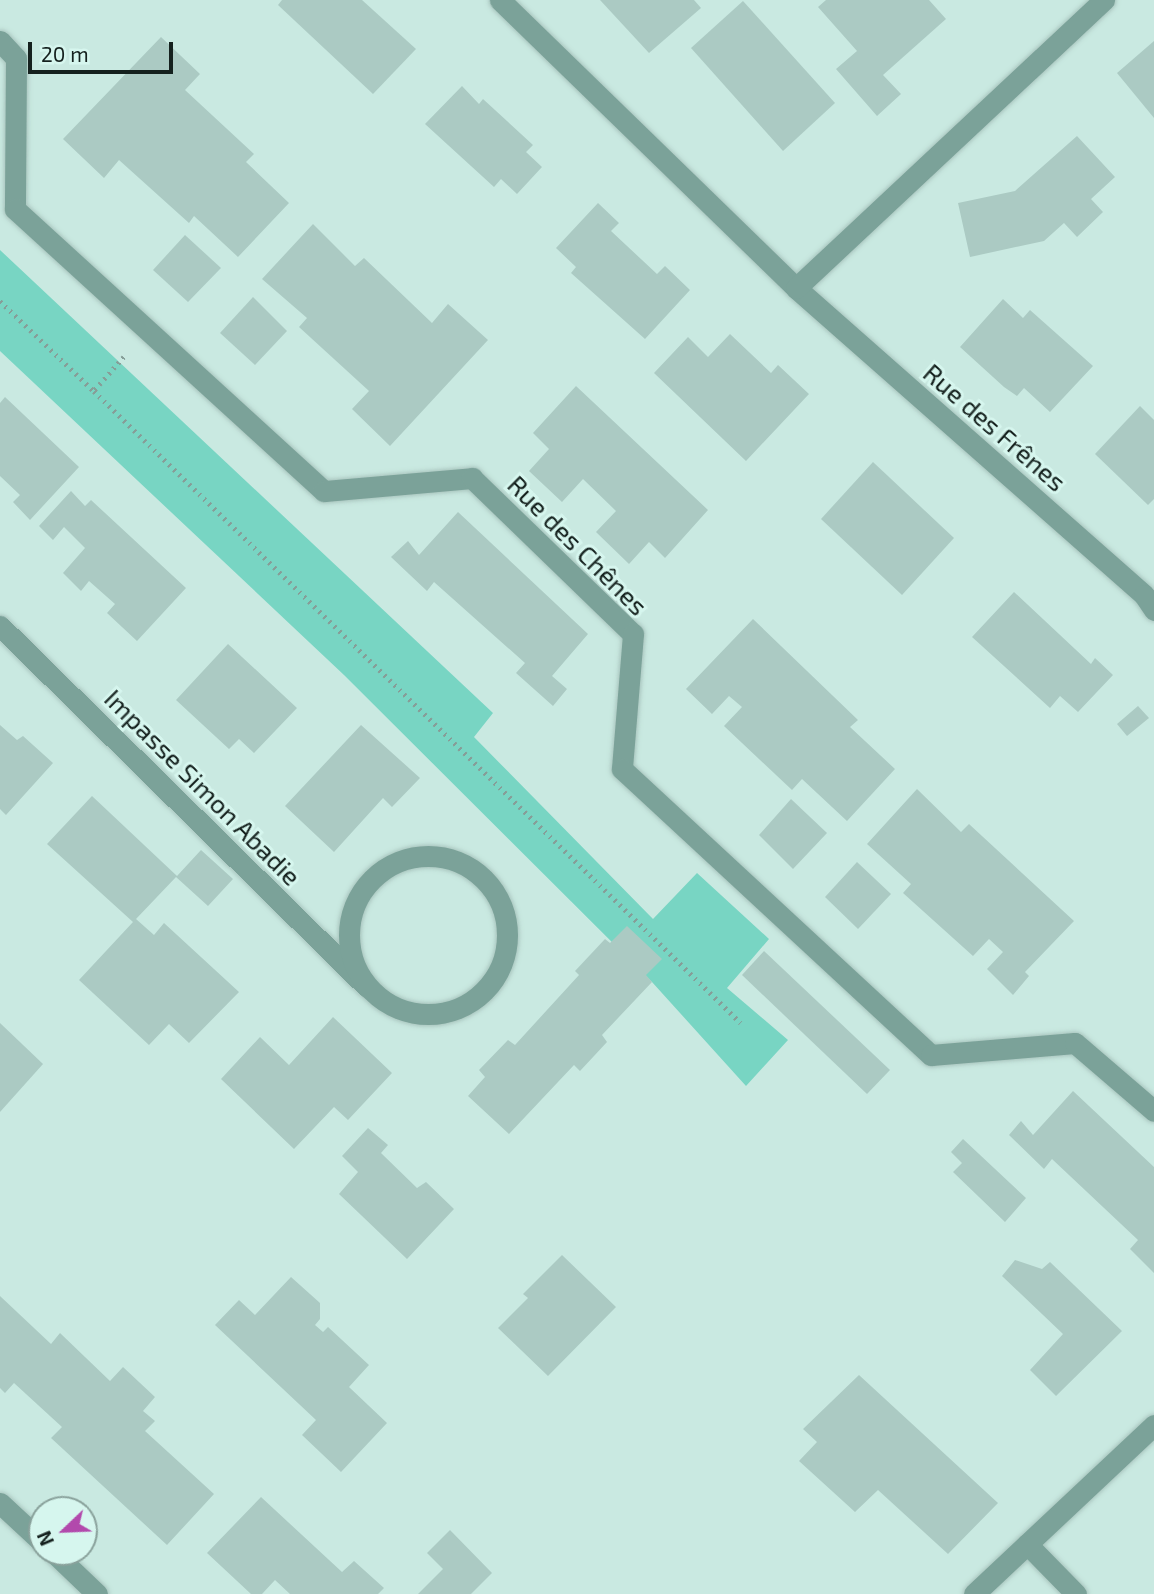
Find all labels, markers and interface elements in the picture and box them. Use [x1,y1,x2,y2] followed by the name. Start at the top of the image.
[32,28,177,72] scale bar
[41,41,89,66] text: 20 m
[917,357,1073,497] street label: Rue des Frênes
[502,469,654,621] street label: Rue des Chênes
[98,682,308,892] street label: Impasse Simon Abadie
[28,1496,98,1566] north arrow
[32,1528,58,1549] text: N

